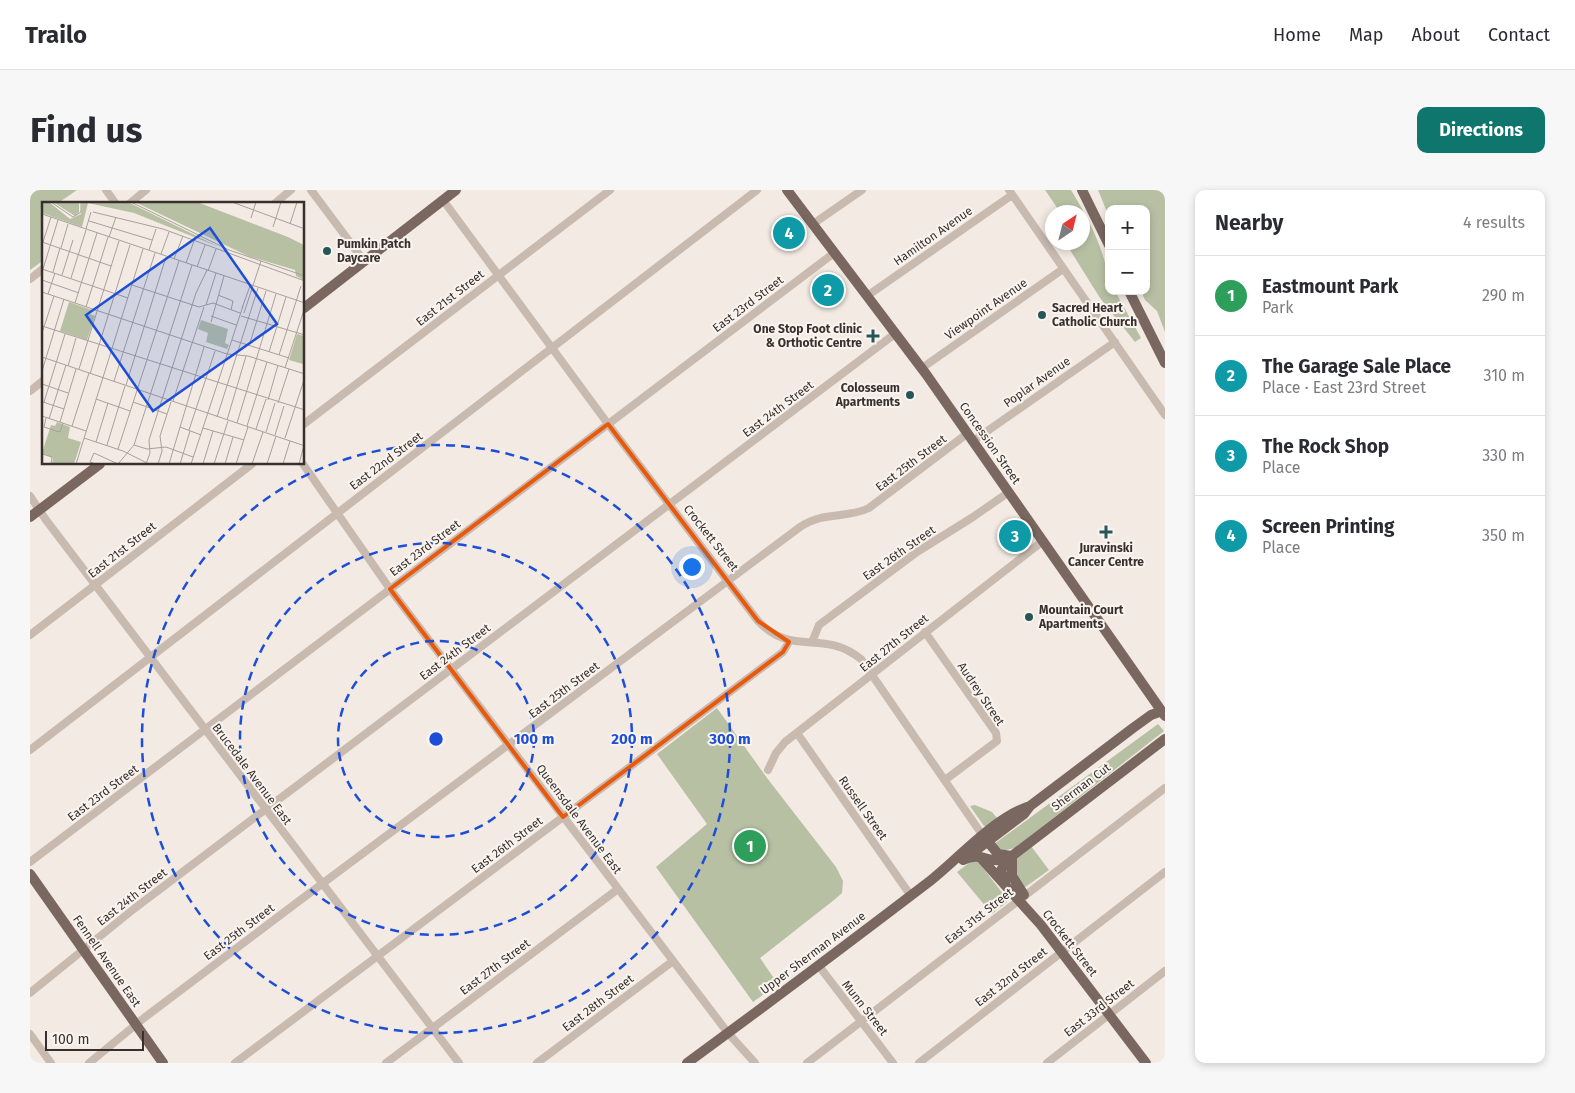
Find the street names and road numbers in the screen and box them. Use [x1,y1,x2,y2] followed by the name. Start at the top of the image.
[891,204,975,268] street label: Hamilton Avenue
[413,267,487,329] street label: East 21st Street
[710,272,787,335] street label: East 23rd Street
[942,275,1030,343] street label: Viewpoint Avenue
[1001,354,1073,410] street label: Poplar Avenue
[740,377,817,440] street label: East 24th Street
[957,399,1024,487] street label: Concession Street
[347,429,426,493] street label: East 22nd Street
[873,432,950,494] street label: East 25th Street
[681,502,742,575] street label: Crockett Street
[387,516,464,579] street label: East 23rd Street
[85,519,159,581] street label: East 21st Street
[860,522,938,583] street label: East 26th Street
[857,611,932,675] street label: East 27th Street
[417,620,494,683] street label: East 24th Street
[526,659,603,721] street label: East 25th Street
[955,660,1008,729] street label: Audrey Street
[209,721,295,828] street label: Brucedale Avenue East
[1049,760,1114,814] street label: Sherman Cut
[65,761,142,824] street label: East 23rd Street
[533,762,625,877] street label: Queensdale Avenue East
[836,773,891,843] street label: Russell Street
[469,813,546,876] street label: East 26th Street
[94,865,170,929] street label: East 24th Street
[942,885,1016,947] street label: East 31st Street
[201,901,278,963] street label: East 25th Street
[1040,907,1101,980] street label: Crockett Street
[758,909,868,997] street label: Upper Sherman Avenue
[70,913,144,1010] street label: Fennell Avenue East
[457,936,533,998] street label: East 27th Street
[972,944,1050,1009] street label: East 32nd Street
[560,971,637,1034] street label: East 28th Street
[1061,976,1137,1040] street label: East 33rd Street
[839,978,891,1039] street label: Munn Street

